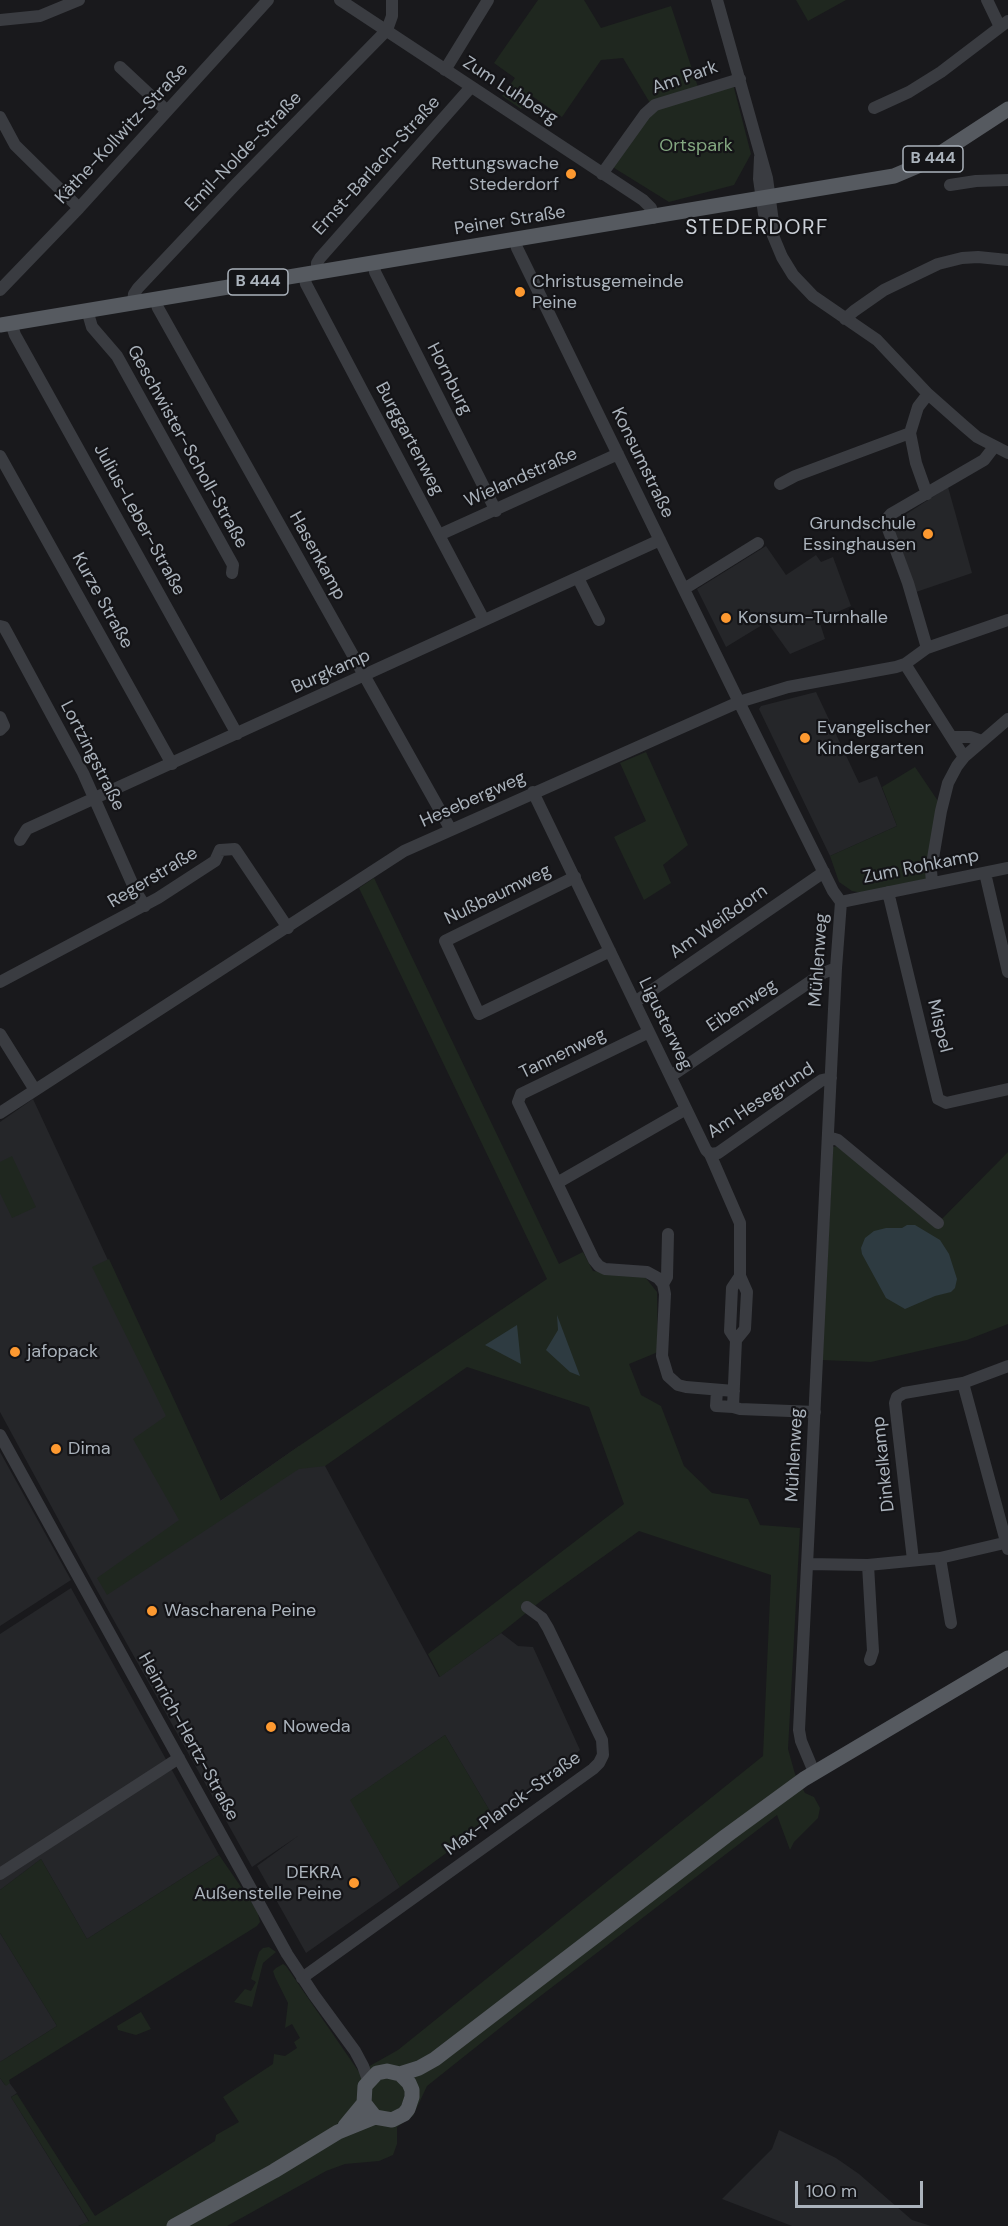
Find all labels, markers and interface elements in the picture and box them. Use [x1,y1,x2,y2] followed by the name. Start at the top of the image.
[458,52,562,130] street label: Zum Luhberg
[649,57,721,99] street label: Am Park
[51,59,193,209] street label: Käthe-Kollwitz-Straße
[181,88,307,216] street label: Emil-Nolde-Straße
[309,92,445,240] street label: Ernst-Barlach-Straße
[659,135,733,157] park label: Ortspark
[903,146,963,172] road number: B 444
[431,153,559,195] place label: Rettungswache Stederdorf
[564,167,578,181] marker: Rettungswache Stederdorf
[453,202,567,240] street label: Peiner Straße
[685,215,829,241] district label: STEDERDORF
[228,269,288,295] road number: B 444
[532,271,684,314] place label: Christusgemeinde Peine
[513,285,527,299] marker: Christusgemeinde Peine
[422,339,476,419] street label: Hornburg
[122,342,252,552] street label: Geschwister-Scholl-Straße
[370,379,448,499] street label: Burggartenweg
[606,404,678,522] street label: Konsumstraße
[88,441,190,599] street label: Julius-Leber-Straße
[461,443,581,513] street label: Wielandstraße
[284,508,350,604] street label: Hasenkamp
[803,513,916,556] place label: Grundschule Essinghausen
[921,527,935,541] marker: Grundschule Essinghausen
[67,549,137,653] street label: Kurze Straße
[738,607,888,629] place label: Konsum-Turnhalle
[719,611,733,625] marker: Konsum-Turnhalle
[288,645,374,699] street label: Burgkamp
[55,697,129,815] street label: Lortzingstraße
[817,717,931,760] place label: Evangelischer Kindergarten
[798,731,812,745] marker: Evangelischer Kindergarten
[417,767,529,833] street label: Hesebergweg
[104,843,202,913] street label: Regerstraße
[861,845,981,889] street label: Zum Rohkamp
[441,860,555,930] street label: Nußbaumweg
[666,880,772,964] street label: Am Weißdorn
[805,912,833,1008] street label: Mühlenweg
[633,974,697,1074] street label: Ligusterweg
[703,975,781,1037] street label: Eibenweg
[922,997,956,1055] street label: Mispel
[516,1024,610,1084] street label: Tannenweg
[703,1058,819,1144] street label: Am Hesegrund
[27,1341,98,1363] place label: jafopack
[8,1345,22,1359] marker: jafopack
[782,1408,808,1502] street label: Mühlenweg
[868,1415,900,1513] street label: Dinkelkamp
[68,1438,111,1460] place label: Dima
[49,1442,63,1456] marker: Dima
[164,1600,316,1622] place label: Wascharena Peine
[145,1604,159,1618] marker: Wascharena Peine
[133,1649,243,1825] street label: Heinrich-Hertz-Straße
[283,1716,350,1738] place label: Noweda
[264,1720,278,1734] marker: Noweda
[441,1747,585,1861] street label: Max-Planck-Straße
[194,1862,342,1904] place label: DEKRA Außenstelle Peine
[347,1876,361,1890] marker: DEKRA Außenstelle Peine
[798,2169,926,2207] scale bar
[806,2179,857,2203] text: 100 m

